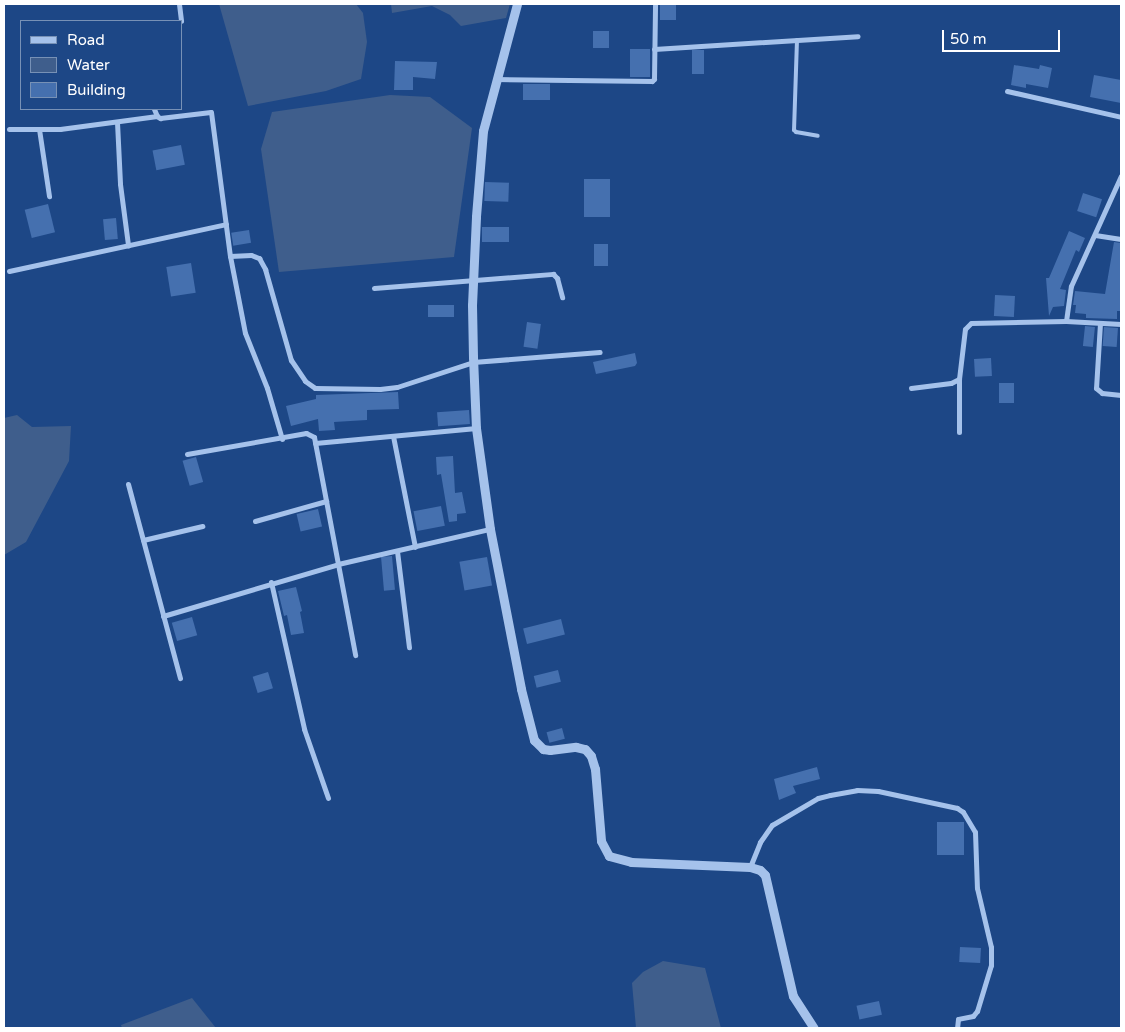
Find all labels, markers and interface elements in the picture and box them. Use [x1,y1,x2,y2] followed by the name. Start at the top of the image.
[20,20,182,110] legend
[945,20,1062,52] scale bar
[950,30,987,48] text: 50 m
[67,31,105,49] text: Road
[67,56,110,74] text: Water
[67,81,126,99] text: Building

